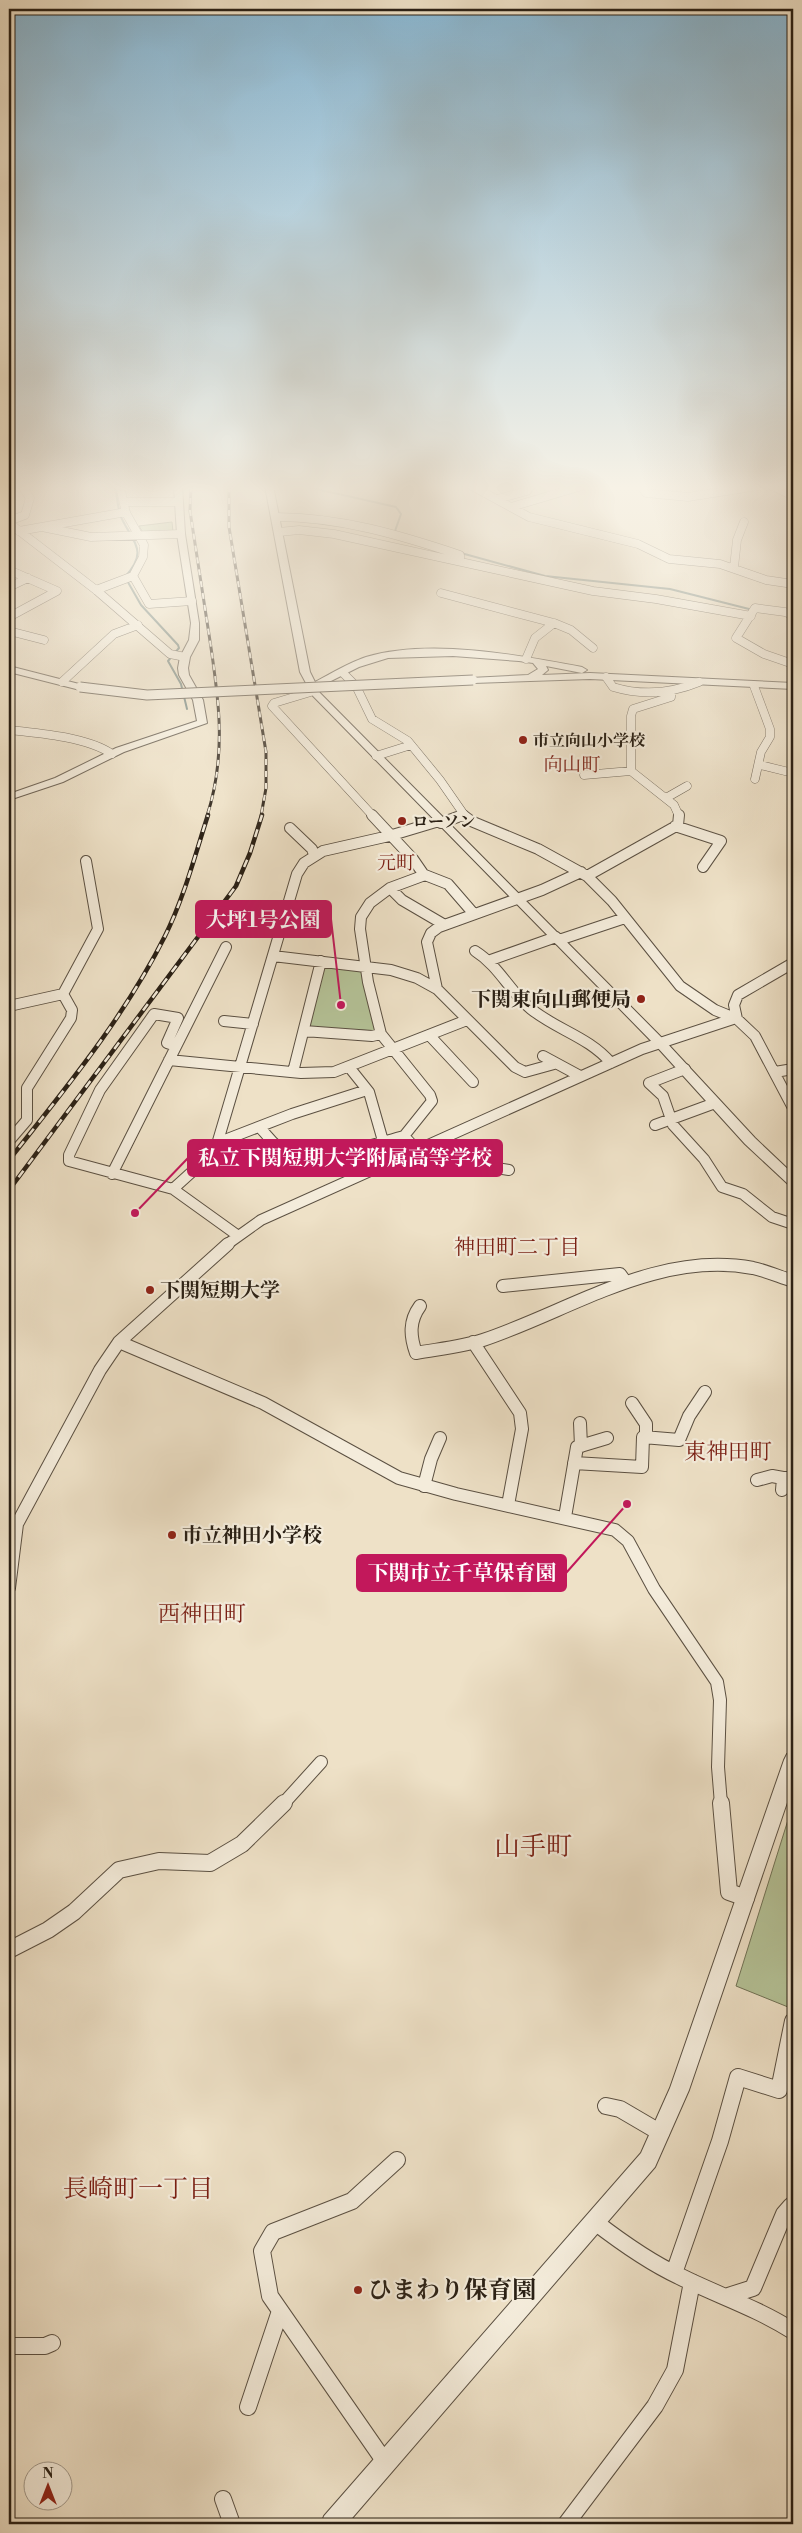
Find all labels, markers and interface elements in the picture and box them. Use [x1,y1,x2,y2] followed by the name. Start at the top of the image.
[533,731,646,751] place label: 市立向山小学校
[517,734,529,746] marker: 市立向山小学校
[543,753,601,777] district label: 向山町
[412,812,475,832] place label: ローソン
[396,815,408,827] marker: ローソン
[377,851,415,875] district label: 元町
[196,901,331,937] callout: 大坪1号公園
[205,908,321,934] text: 大坪1号公園
[471,988,631,1013] place label: 下関東向山郵便局
[635,993,647,1005] marker: 下関東向山郵便局
[188,1140,502,1176] callout: 私立下関短期大学附属高等学校
[198,1146,492,1172] text: 私立下関短期大学附属高等学校
[454,1235,580,1261] district label: 神田町二丁目
[160,1279,280,1304] place label: 下関短期大学
[144,1284,156,1296] marker: 下関短期大学
[684,1439,772,1466] district label: 東神田町
[182,1524,322,1549] place label: 市立神田小学校
[166,1529,178,1541] marker: 市立神田小学校
[357,1555,566,1591] callout: 下関市立千草保育園
[368,1561,557,1587] text: 下関市立千草保育園
[158,1601,246,1628] district label: 西神田町
[494,1831,572,1863] district label: 山手町
[63,2174,213,2205] district label: 長崎町一丁目
[368,2276,536,2306] place label: ひまわり保育園
[352,2284,364,2296] marker: ひまわり保育園
[22,2460,72,2510] north arrow
[42,2465,54,2483] text: N

